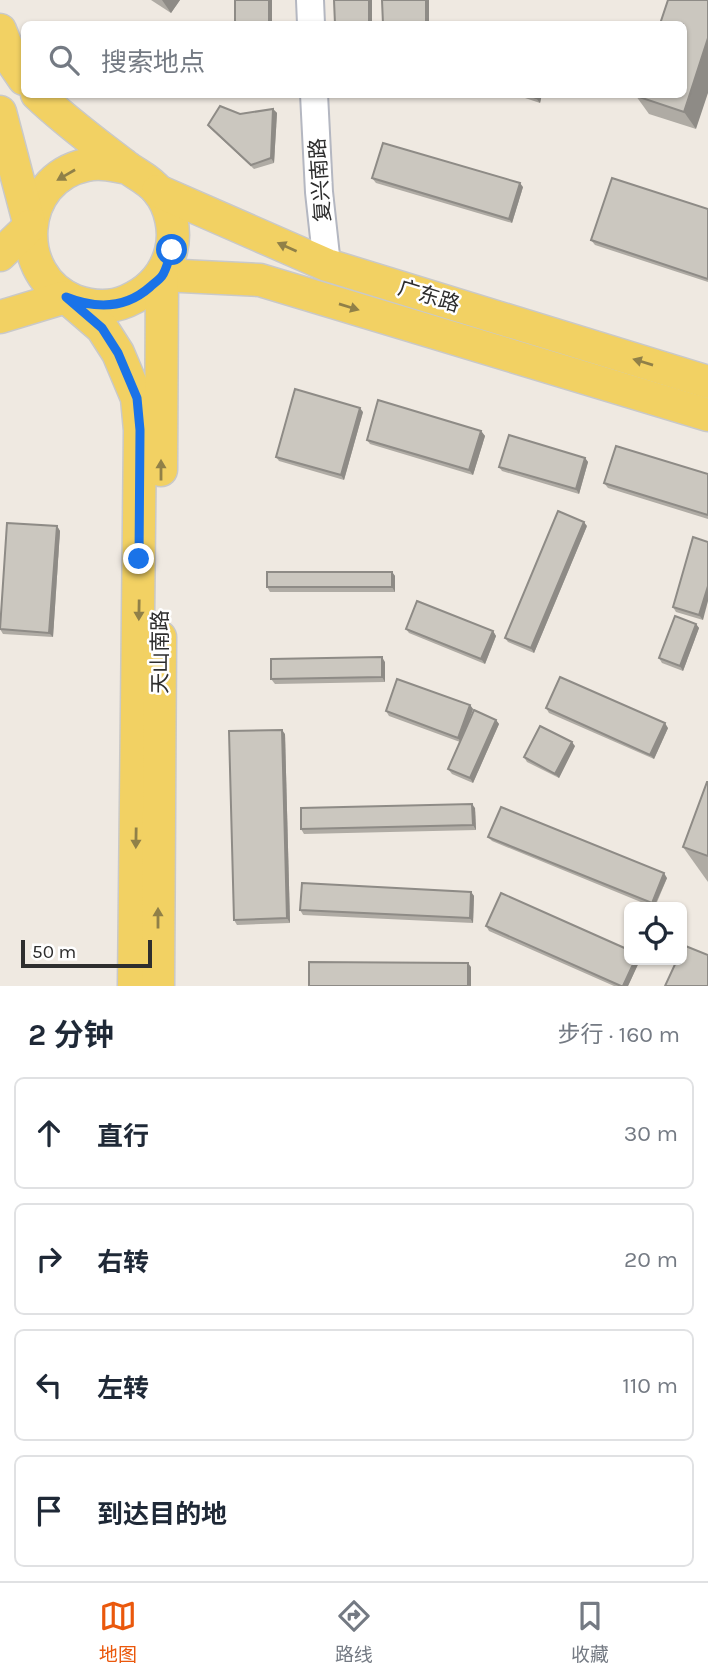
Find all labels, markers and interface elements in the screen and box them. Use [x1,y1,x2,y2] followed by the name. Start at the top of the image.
[21,21,687,98] search box
[45,41,83,79] icon: search
[101,47,205,78] text: 搜索地点
[305,137,335,223] street label: 复兴南路
[56,169,75,181] one-way arrow
[156,234,187,265] route start
[276,241,297,252] one-way arrow
[395,275,463,317] street label: 广东路
[339,302,360,312] one-way arrow
[632,356,653,367] one-way arrow
[156,459,167,481] one-way arrow
[123,543,154,574] route end
[133,599,145,621] one-way arrow
[148,610,172,694] street label: 天山南路
[130,827,142,849] one-way arrow
[624,902,687,965] map controls
[624,902,687,965] button: locate
[152,907,164,929] one-way arrow
[21,937,152,969] scale bar
[32,941,76,963] text: 50 m
[28,1017,114,1053] text: 2 分钟
[558,1021,680,1048] text: 步行 · 160 m
[30,1114,68,1152] icon: ahead
[624,1120,678,1147] text: 30 m
[97,1121,149,1152] text: 直行
[30,1240,68,1278] icon: right
[624,1246,678,1273] text: 20 m
[97,1247,149,1278] text: 右转
[30,1366,68,1404] icon: left
[622,1372,678,1399] text: 110 m
[97,1373,149,1404] text: 左转
[30,1492,68,1530] icon: arrive
[97,1499,227,1530] text: 到达目的地
[99,1597,137,1666] tab: 地图
[335,1597,373,1666] tab: 路线
[571,1597,609,1666] tab: 收藏

